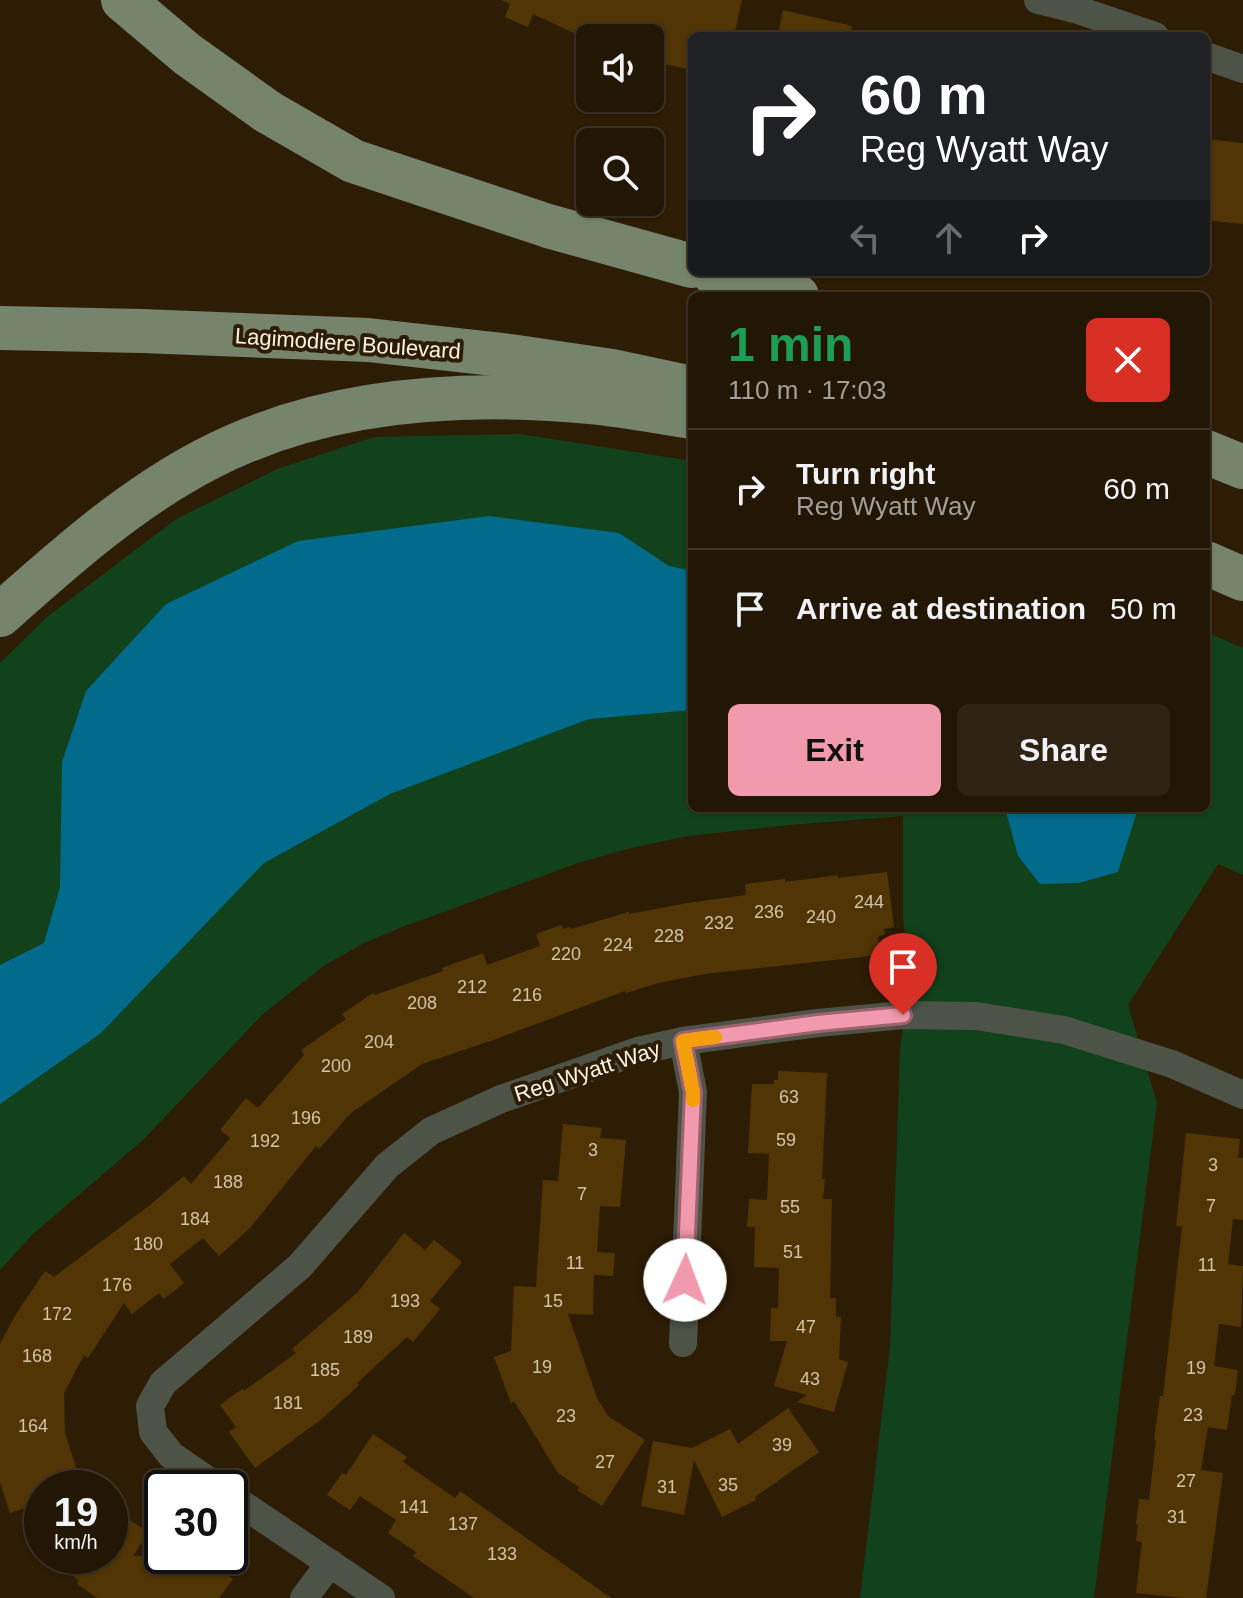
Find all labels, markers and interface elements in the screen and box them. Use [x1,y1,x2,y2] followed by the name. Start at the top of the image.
[576,24,664,216] map controls
[576,24,664,112] button: sound
[860,63,988,126] text: 60 m
[728,64,832,168] icon: right
[576,128,664,216] button: search
[860,129,1108,170] text: Reg Wyatt Way
[843,216,887,260] icon: left
[927,216,971,260] icon: ahead
[1011,216,1055,260] icon: right
[728,318,853,371] text: 1 min
[1086,318,1170,402] button: close
[234,323,462,364] street label: Lagimodiere Boulevard
[728,375,887,405] text: 110 m · 17:03
[796,457,935,490] text: Turn right
[728,467,772,511] icon: right
[1103,472,1170,505] text: 60 m
[796,491,975,521] text: Reg Wyatt Way
[728,587,772,631] icon: arrive
[796,592,1086,625] text: Arrive at destination
[1110,592,1177,625] text: 50 m
[728,704,941,796] button: Exit
[957,704,1170,796] button: Share
[854,892,884,912] house number: 244
[754,902,784,922] house number: 236
[806,907,836,927] house number: 240
[704,913,734,933] house number: 232
[654,926,684,946] house number: 228
[869,933,937,1015] pin
[603,935,633,955] house number: 224
[551,944,581,964] house number: 220
[881,945,925,989] icon: arrive
[457,977,487,997] house number: 212
[512,985,542,1005] house number: 216
[407,993,437,1013] house number: 208
[364,1032,394,1052] house number: 204
[511,1036,663,1107] street label: Reg Wyatt Way
[321,1056,351,1076] house number: 200
[779,1087,799,1107] house number: 63
[291,1108,321,1128] house number: 196
[776,1130,796,1150] house number: 59
[250,1131,280,1151] house number: 192
[588,1140,598,1160] house number: 3
[1208,1155,1218,1175] house number: 3
[213,1172,243,1192] house number: 188
[577,1184,587,1204] house number: 7
[1206,1196,1216,1216] house number: 7
[780,1197,800,1217] house number: 55
[180,1209,210,1229] house number: 184
[133,1234,163,1254] house number: 180
[643,1238,727,1322] position arrow
[783,1242,803,1262] house number: 51
[566,1253,584,1273] house number: 11
[1198,1255,1216,1275] house number: 11
[102,1275,132,1295] house number: 176
[390,1291,420,1311] house number: 193
[543,1291,563,1311] house number: 15
[42,1304,72,1324] house number: 172
[796,1317,816,1337] house number: 47
[343,1327,373,1347] house number: 189
[22,1346,52,1366] house number: 168
[532,1357,552,1377] house number: 19
[1186,1358,1206,1378] house number: 19
[310,1360,340,1380] house number: 185
[800,1369,820,1389] house number: 43
[273,1393,303,1413] house number: 181
[1183,1405,1203,1425] house number: 23
[556,1406,576,1426] house number: 23
[18,1416,48,1436] house number: 164
[772,1435,792,1455] house number: 39
[595,1452,615,1472] house number: 27
[144,1470,248,1574] speed limit sign: 30
[1176,1471,1196,1491] house number: 27
[718,1475,738,1495] house number: 35
[657,1477,677,1497] house number: 31
[54,1490,98,1534] text: 19
[399,1497,429,1517] house number: 141
[1167,1507,1187,1527] house number: 31
[448,1514,478,1534] house number: 137
[54,1531,98,1553] text: km/h
[487,1544,517,1564] house number: 133

